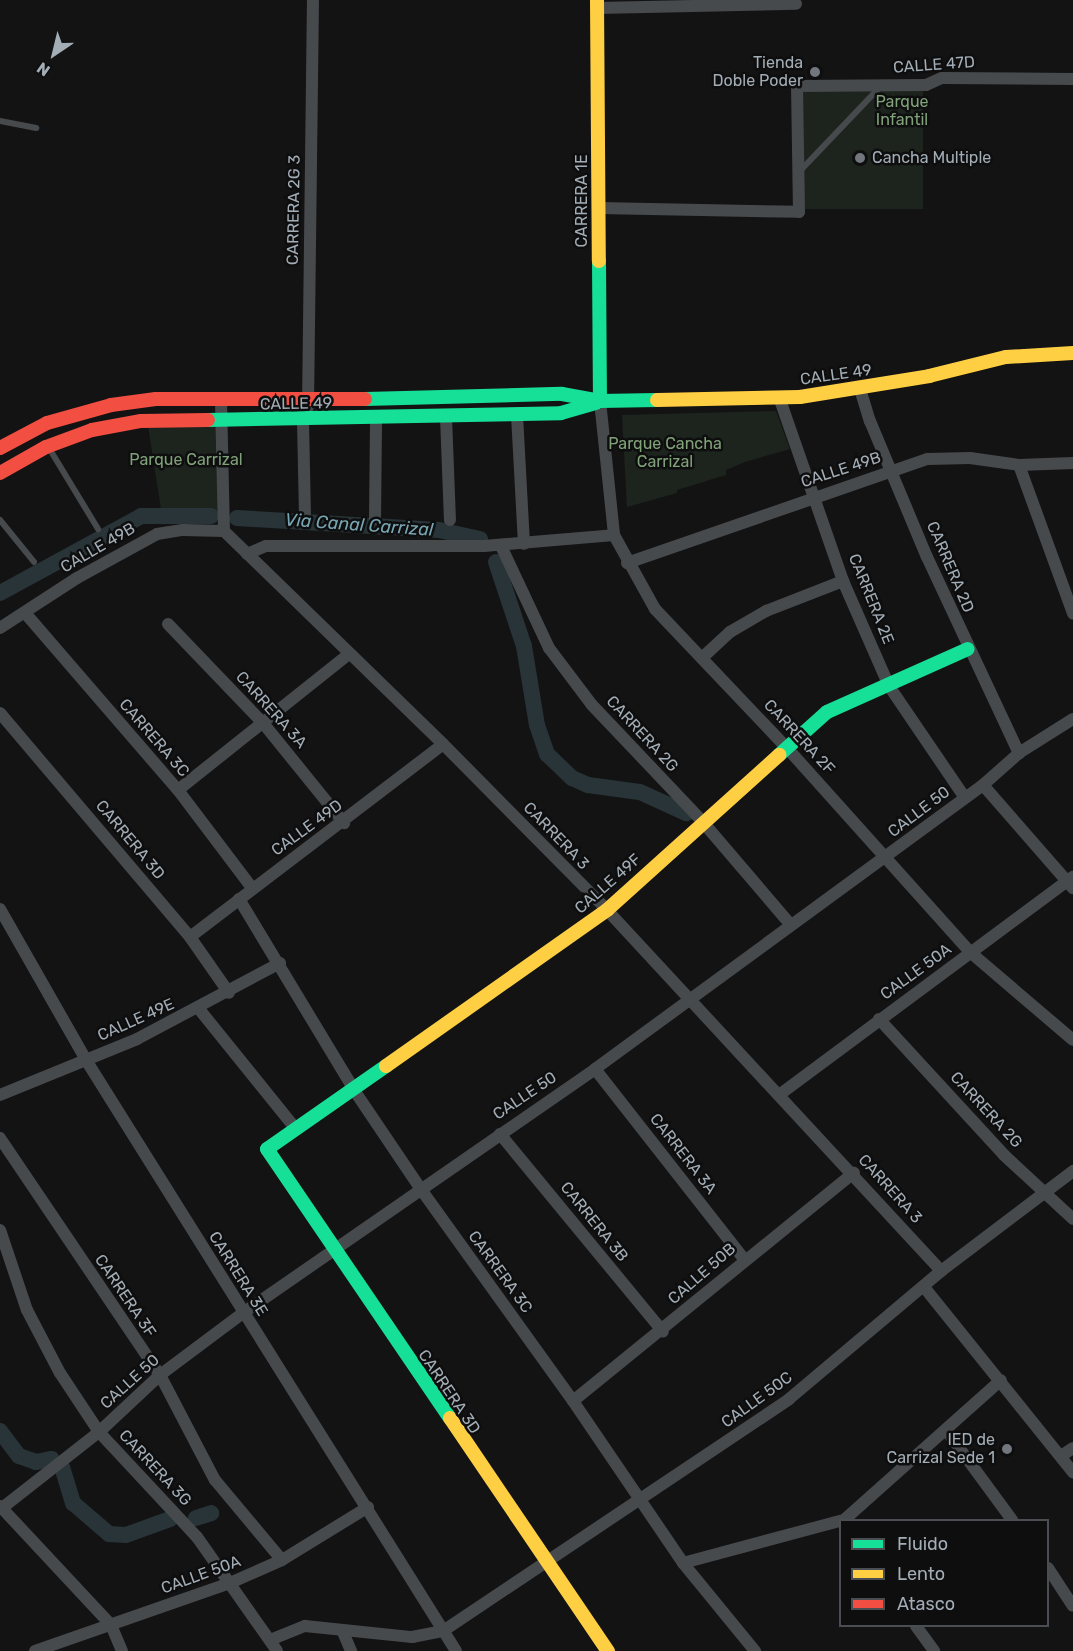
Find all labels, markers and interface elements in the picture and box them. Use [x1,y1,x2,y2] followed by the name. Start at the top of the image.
[24,24,84,84] north arrow
[713,53,803,91] place label: Tienda Doble Poder
[893,53,975,77] street label: CALLE 47D
[33,58,54,80] text: N
[808,65,822,79] marker: Tienda Doble Poder
[876,92,928,130] park label: Parque Infantil
[872,148,991,168] place label: Cancha Multiple
[853,151,867,165] marker: Cancha Multiple
[283,154,305,266] street label: CARRERA 2G 3
[572,154,592,248] street label: CARRERA 1E
[799,360,873,390] street label: CALLE 49
[260,394,332,414] street label: CALLE 49
[608,434,722,472] park label: Parque Cancha Carrizal
[799,448,883,492] street label: CALLE 49B
[129,450,243,470] park label: Parque Carrizal
[284,509,434,541] water label: Via Canal Carrizal
[922,518,978,616] street label: CARRERA 2D
[57,519,139,577] street label: CALLE 49B
[844,551,898,647] street label: CARRERA 2E
[231,667,311,753] street label: CARRERA 3A
[602,692,682,776] street label: CARRERA 2G
[115,695,193,781] street label: CARRERA 3C
[759,695,839,779] street label: CARRERA 2F
[884,782,954,842] street label: CALLE 50
[91,796,169,884] street label: CARRERA 3D
[268,796,346,860] street label: CALLE 49D
[519,798,593,874] street label: CARRERA 3
[571,850,645,918] street label: CALLE 49F
[877,940,955,1004] street label: CALLE 50A
[95,995,177,1045] street label: CALLE 49E
[490,1068,560,1124] street label: CALLE 50
[946,1068,1026,1152] street label: CARRERA 2G
[645,1110,721,1198] street label: CARRERA 3A
[854,1150,926,1228] street label: CARRERA 3
[556,1178,632,1266] street label: CARRERA 3B
[464,1227,536,1317] street label: CARRERA 3C
[204,1228,272,1320] street label: CARRERA 3E
[664,1239,740,1309] street label: CALLE 50B
[90,1251,160,1341] street label: CARRERA 3F
[414,1346,484,1438] street label: CARRERA 3D
[97,1351,163,1413] street label: CALLE 50
[718,1368,796,1432] street label: CALLE 50C
[115,1426,195,1510] street label: CARRERA 3G
[887,1430,995,1468] place label: IED de Carrizal Sede 1
[1000,1442,1014,1456] marker: IED de Carrizal Sede 1
[839,1519,1049,1627] legend
[897,1533,948,1555] text: Fluido
[159,1552,243,1598] street label: CALLE 50A
[897,1563,945,1585] text: Lento
[897,1593,955,1615] text: Atasco

